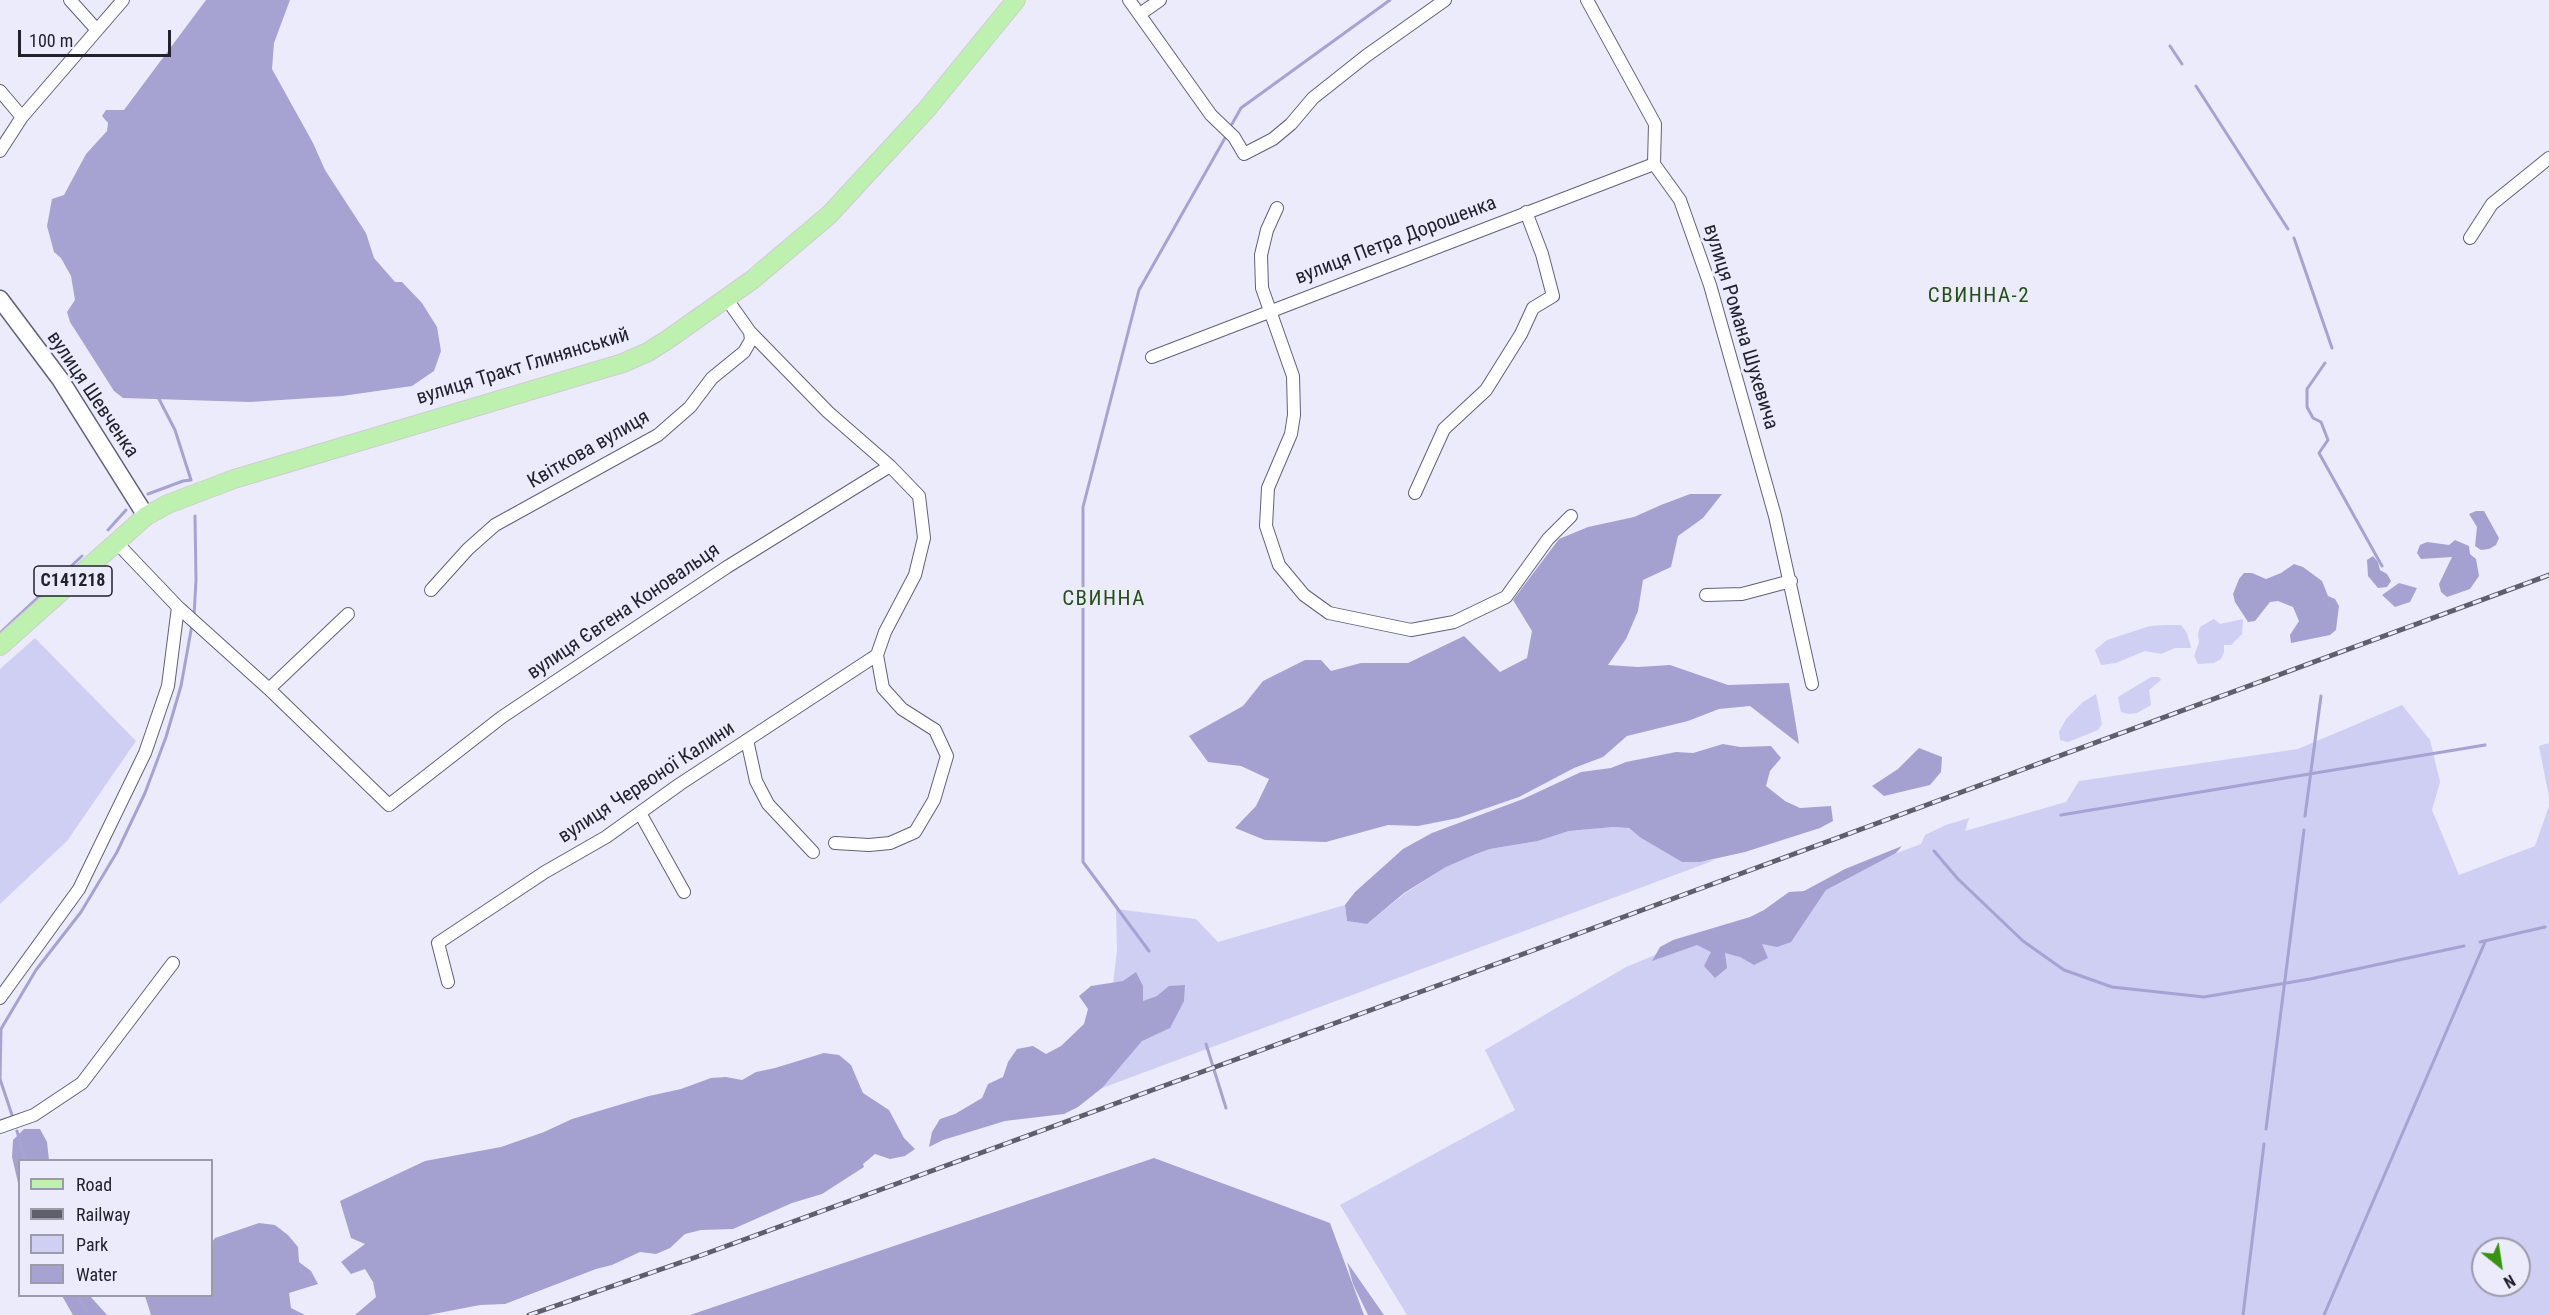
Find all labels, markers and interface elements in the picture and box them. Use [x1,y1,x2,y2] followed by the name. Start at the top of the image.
[21,18,174,56] scale bar
[29,30,73,51] text: 100 m
[1292,192,1500,290] street label: вулиця Петра Дорошенка
[1697,222,1783,432] street label: вулиця Романа Шухевича
[1928,284,2030,310] district label: СВИННА-2
[414,323,632,411] street label: вулиця Тракт Глинянський
[41,327,143,463] street label: вулиця Шевченка
[524,405,654,495] street label: Квіткова вулиця
[523,539,725,685] street label: вулиця Євгена Коновальця
[34,566,112,596] road number: С141218
[1062,587,1146,613] district label: СВИННА
[554,717,740,849] street label: вулиця Червоної Калини
[18,1159,213,1297] legend
[76,1174,112,1195] text: Road
[76,1204,130,1225] text: Railway
[76,1234,108,1255] text: Park
[2471,1237,2531,1297] north arrow
[76,1264,117,1285] text: Water
[2500,1271,2518,1292] text: N

